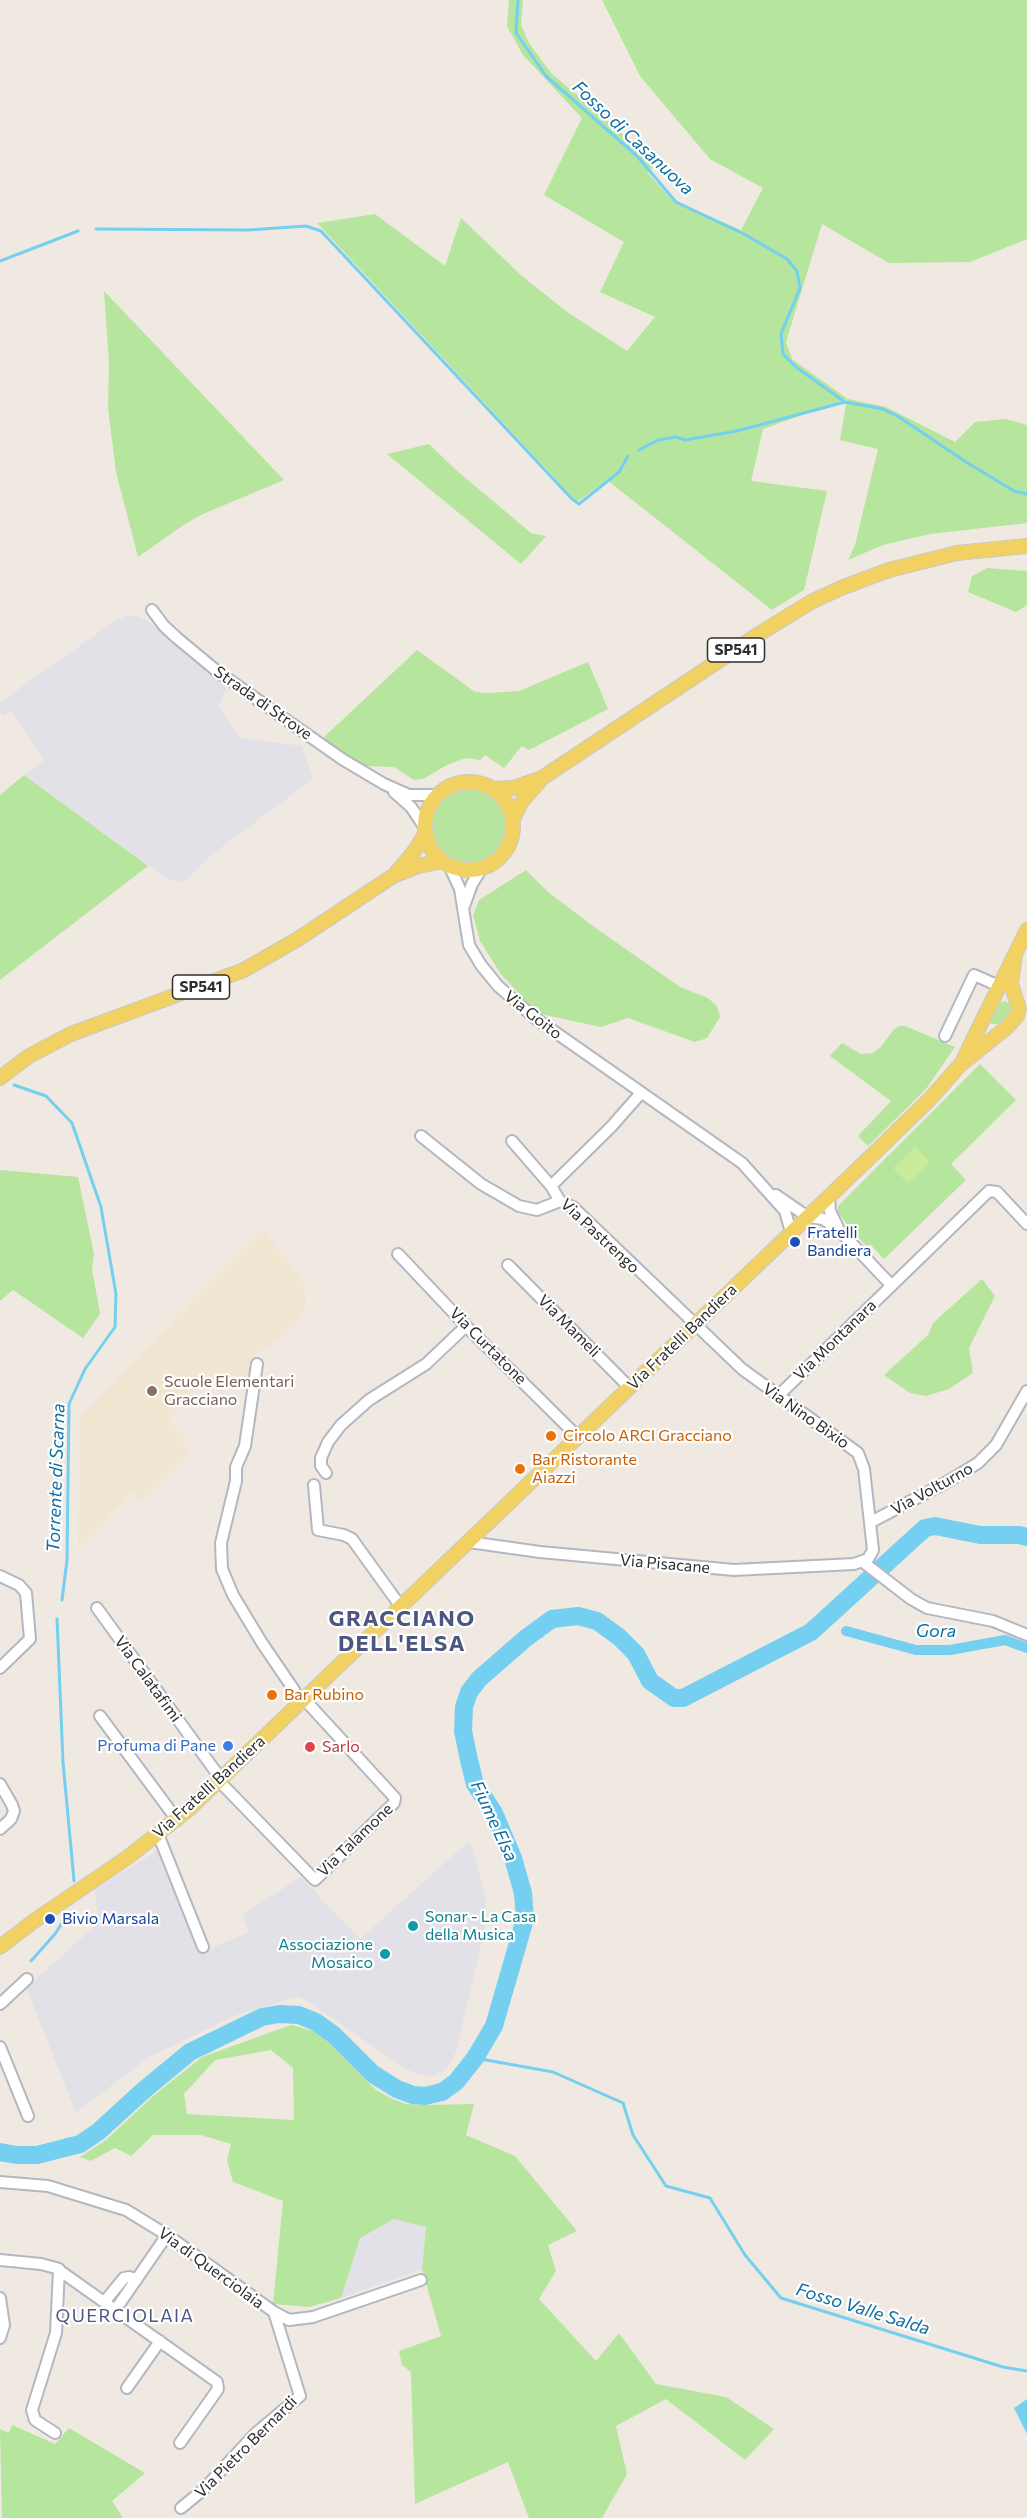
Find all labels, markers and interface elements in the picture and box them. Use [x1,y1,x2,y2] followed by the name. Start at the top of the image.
[568,76,698,200] water label: Fosso di Casanuova
[708,638,764,662] road number: SP541
[210,662,316,744] street label: Strada di Strove
[172,975,230,999] road number: SP541
[500,987,566,1043] street label: Via Goito
[557,1195,643,1277] street label: Via Pastrengo
[807,1223,871,1261] place label: Fratelli Bandiera
[788,1235,802,1249] marker: Fratelli Bandiera
[623,1280,741,1394] street label: Via Fratelli Bandiera
[534,1291,604,1361] street label: Via Mameli
[790,1296,880,1384] street label: Via Montanara
[445,1303,531,1389] street label: Via Curtatone
[164,1372,294,1410] place label: Scuole Elementari Gracciano
[759,1379,853,1453] street label: Via Nino Bixio
[145,1384,159,1398] marker: Scuole Elementari Gracciano
[43,1403,69,1553] water label: Torrente di Scarna
[563,1426,732,1446] place label: Circolo ARCI Gracciano
[544,1429,558,1443] marker: Circolo ARCI Gracciano
[532,1450,637,1488] place label: Bar Ristorante Aiazzi
[888,1459,976,1519] street label: Via Volturno
[513,1462,527,1476] marker: Bar Ristorante Aiazzi
[619,1551,711,1577] street label: Via Pisacane
[328,1606,476,1658] district label: GRACCIANO DELL'ELSA
[916,1620,956,1642] water label: Gora
[110,1632,186,1726] street label: Via Calatafimi
[284,1685,364,1705] place label: Bar Rubino
[265,1688,279,1702] marker: Bar Rubino
[149,1732,269,1842] street label: Via Fratelli Bandiera
[97,1736,216,1756] place label: Profuma di Pane
[322,1737,360,1757] place label: Sarlo
[221,1739,235,1753] marker: Profuma di Pane
[303,1740,317,1754] marker: Sarlo
[466,1777,522,1865] water label: Fiume Elsa
[313,1799,397,1881] street label: Via Talamone
[425,1907,536,1945] place label: Sonar - La Casa della Musica
[62,1909,159,1929] place label: Bivio Marsala
[43,1912,57,1926] marker: Bivio Marsala
[406,1919,420,1933] marker: Sonar - La Casa della Musica
[278,1935,373,1973] place label: Associazione Mosaico
[378,1947,392,1961] marker: Associazione Mosaico
[154,2223,268,2313] street label: Via di Querciolaia
[794,2278,932,2340] water label: Fosso Valle Salda
[55,2305,195,2327] district label: QUERCIOLAIA
[191,2392,301,2502] street label: Via Pietro Bernardi

